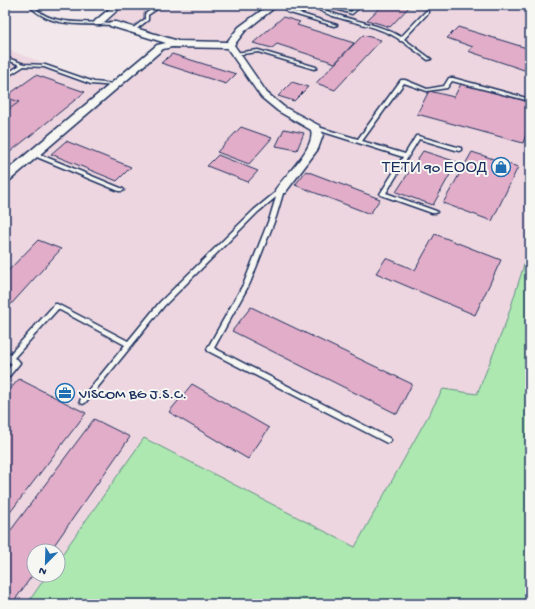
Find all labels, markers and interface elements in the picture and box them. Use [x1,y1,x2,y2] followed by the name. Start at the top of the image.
[490,156,512,178] shop icon: ТЕТИ 90 ЕООД
[382,160,487,178] place label: ТЕТИ 90 ЕООД
[54,382,76,404] office icon: VISCOM BG J.S.C.
[78,386,187,404] place label: VISCOM BG J.S.C.
[26,543,66,583] north arrow
[37,563,49,577] text: N

